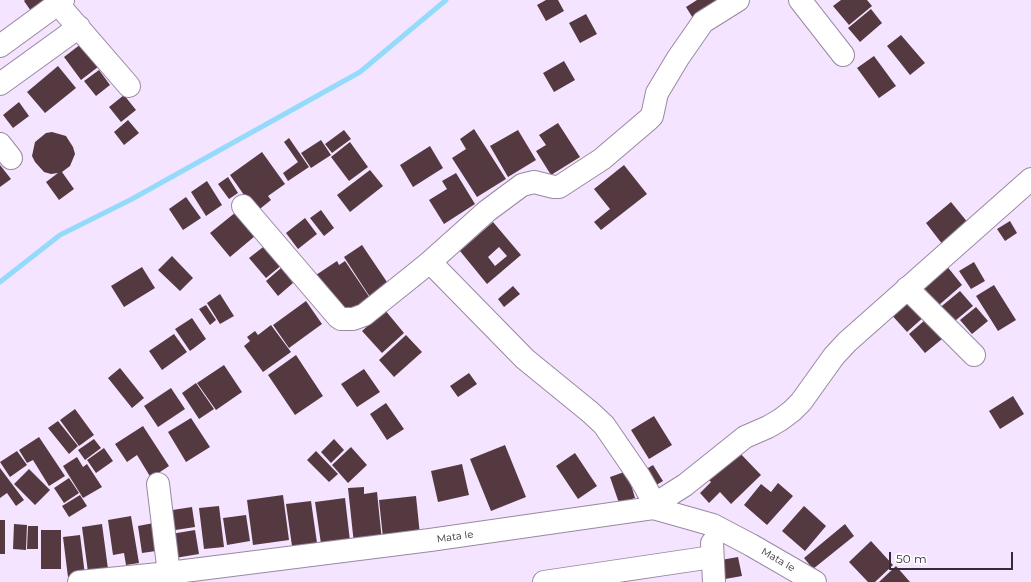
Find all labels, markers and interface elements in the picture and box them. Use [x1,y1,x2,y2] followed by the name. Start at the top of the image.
[436,528,474,546] street label: Mata Ie
[891,544,1015,570] scale bar
[759,546,797,574] street label: Mata Ie
[896,551,927,566] text: 50 m

